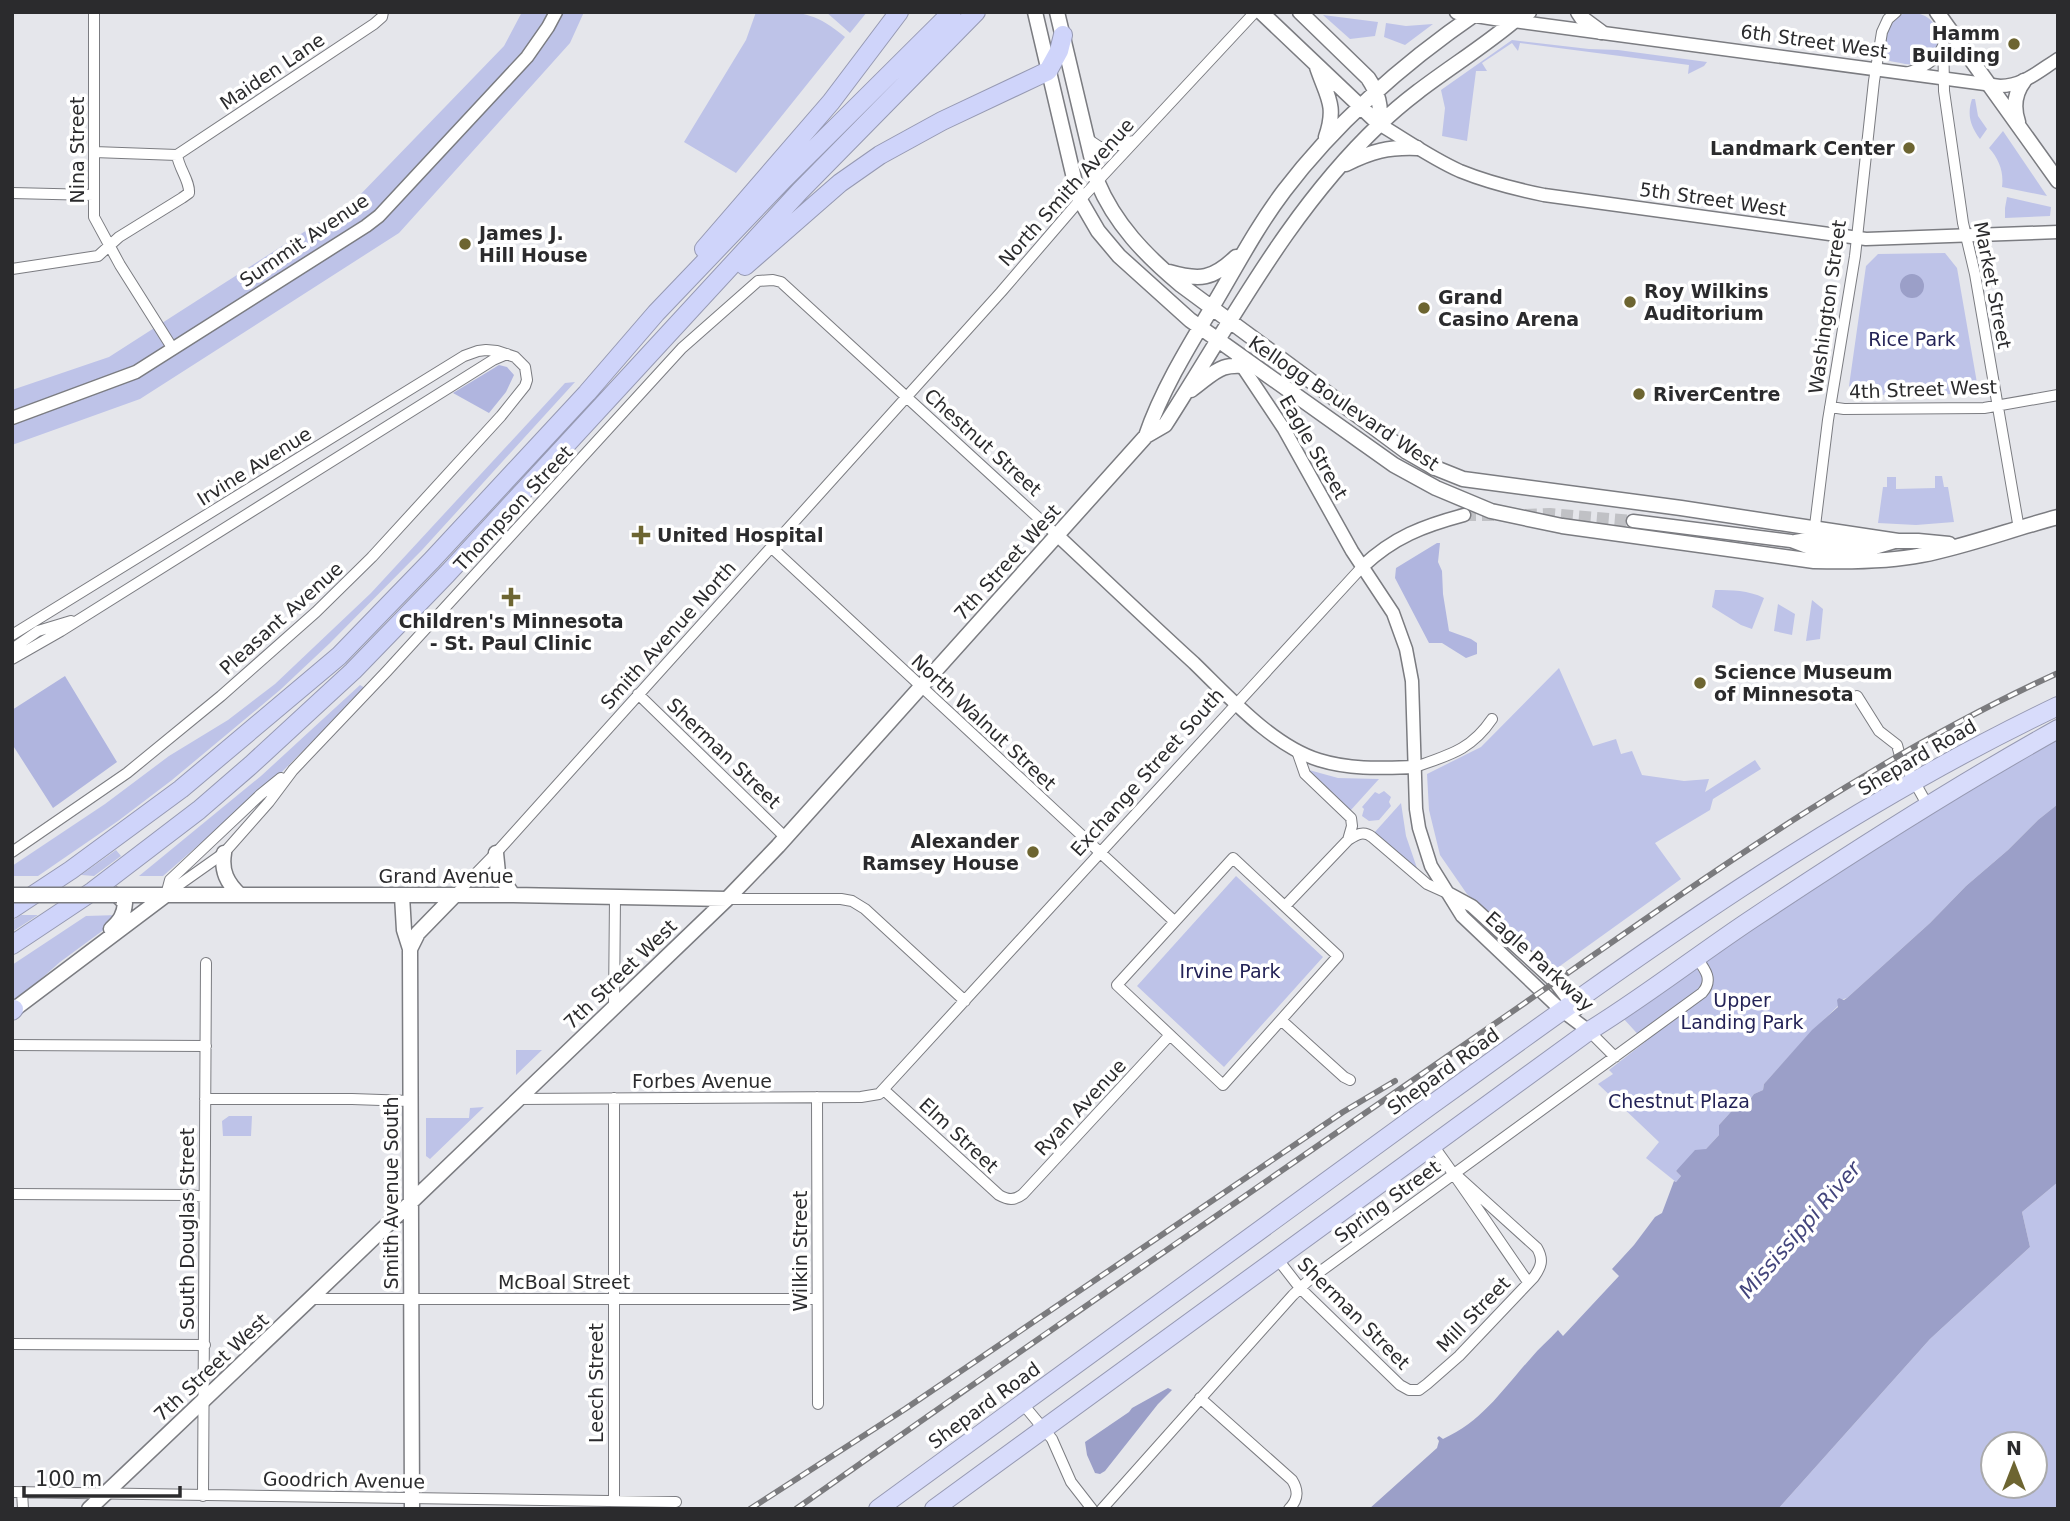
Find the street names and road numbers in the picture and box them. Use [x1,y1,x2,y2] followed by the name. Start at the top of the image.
[1739,20,1889,62] street label: 6th Street West
[216,28,328,114] street label: Maiden Lane
[66,97,88,203] street label: Nina Street
[994,114,1138,270] street label: North Smith Avenue
[1638,178,1788,220] street label: 5th Street West
[235,189,373,291] street label: Summit Avenue
[1804,219,1850,395] street label: Washington Street
[1970,220,2016,350] street label: Market Street
[1245,331,1443,475] street label: Kellogg Boulevard West
[1849,375,1997,403] street label: 4th Street West
[920,384,1046,500] street label: Chestnut Street
[1275,391,1353,503] street label: Eagle Street
[193,422,315,510] street label: Irvine Avenue
[449,441,577,576] street label: Thompson Street
[949,500,1065,624] street label: 7th Street West
[215,557,347,679] street label: Pleasant Avenue
[596,557,740,713] street label: Smith Avenue North
[907,650,1061,794] street label: North Walnut Street
[1066,684,1228,860] street label: Exchange Street South
[663,693,785,813] street label: Sherman Street
[1854,714,1980,800] street label: Shepard Road
[379,865,513,887] street label: Grand Avenue
[1481,907,1599,1015] street label: Eagle Parkway
[559,915,681,1033] street label: 7th Street West
[1383,1023,1503,1119] street label: Shepard Road
[1030,1054,1130,1160] street label: Ryan Avenue
[632,1070,772,1092] street label: Forbes Avenue
[915,1093,1003,1177] street label: Elm Street
[380,1096,402,1290] street label: Smith Avenue South
[176,1128,198,1330] street label: South Douglas Street
[1330,1155,1444,1247] street label: Spring Street
[789,1190,811,1312] street label: Wilkin Street
[1293,1252,1415,1374] street label: Sherman Street
[498,1271,630,1293] street label: McBoal Street
[1432,1272,1514,1356] street label: Mill Street
[149,1308,273,1426] street label: 7th Street West
[585,1323,607,1443] street label: Leech Street
[924,1357,1044,1453] street label: Shepard Road
[263,1468,425,1492] street label: Goodrich Avenue

